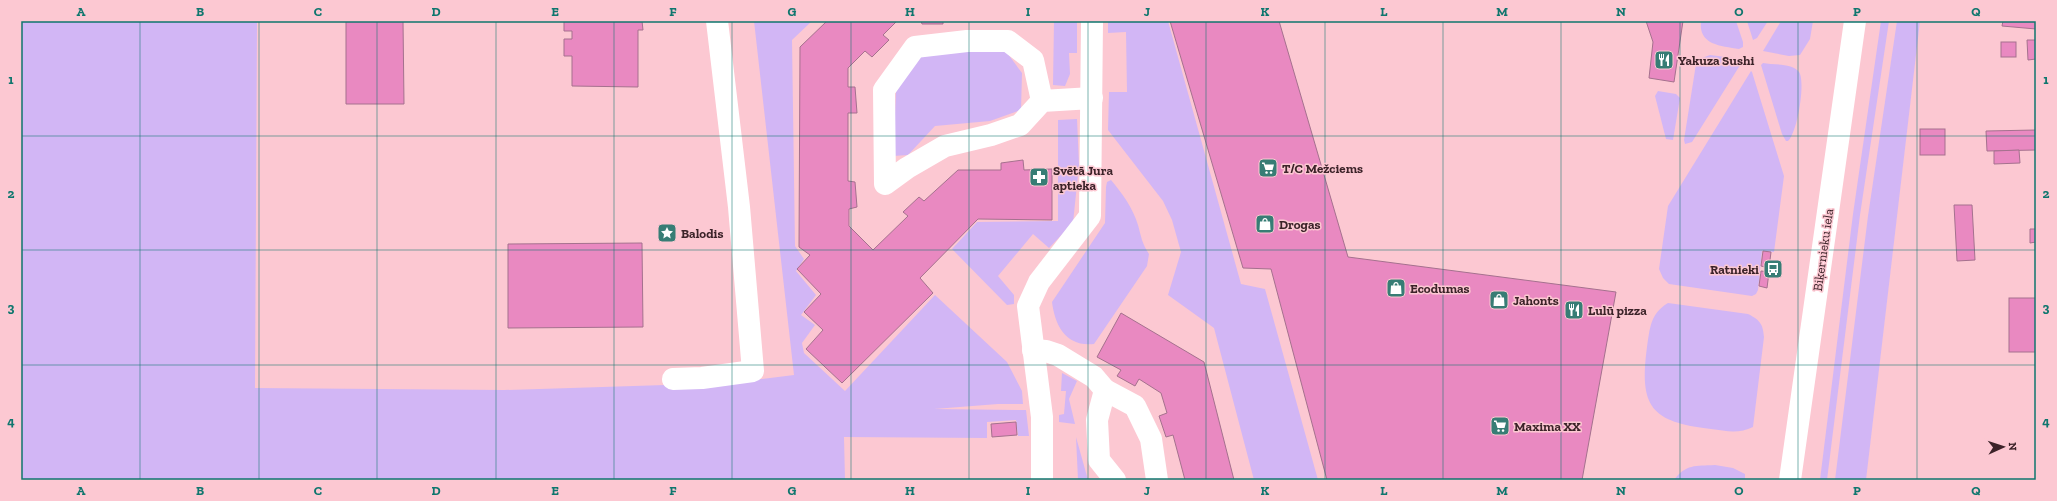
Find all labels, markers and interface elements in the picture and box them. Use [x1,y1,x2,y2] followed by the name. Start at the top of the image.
[77,4,86,19] text: A
[196,4,204,19] text: B
[314,4,322,19] text: C
[431,4,441,19] text: D
[551,4,559,19] text: E
[669,4,677,19] text: F
[788,4,797,19] text: G
[905,4,915,19] text: H
[1026,4,1031,19] text: I
[1144,4,1150,19] text: J
[1261,4,1270,19] text: K
[1380,4,1388,19] text: L
[1496,4,1508,19] text: M
[1616,4,1626,19] text: N
[1734,4,1744,19] text: O
[1853,4,1861,19] text: P
[1971,4,1981,19] text: Q
[1653,49,1675,71] restaurant icon: Yakuza Sushi
[1678,53,1754,68] place label: Yakuza Sushi
[8,72,14,87] text: 1
[2043,72,2049,87] text: 1
[1257,157,1279,179] supermarket icon: T/C Mežciems
[1282,161,1363,176] place label: T/C Mežciems
[1053,163,1113,193] place label: Svētā Jura aptieka
[1028,166,1050,188] pharmacy icon: Svētā Jura aptieka
[8,186,15,201] text: 2
[2043,186,2050,201] text: 2
[1810,207,1836,292] street label: Biķernieku iela
[1254,213,1276,235] shop icon: Drogas
[1279,217,1321,232] place label: Drogas
[656,222,678,244] place icon: Balodis
[681,226,723,241] place label: Balodis
[1762,258,1784,280] bus stop icon: Ratnieki
[1710,262,1759,277] place label: Ratnieki
[1385,277,1407,299] shop icon: Ecodumas
[1410,281,1470,296] place label: Ecodumas
[1488,289,1510,311] shop icon: Jahonts
[1513,293,1559,308] place label: Jahonts
[1563,299,1585,321] restaurant icon: Lulū pizza
[8,300,15,315] text: 3
[2043,300,2050,315] text: 3
[1588,303,1647,318] place label: Lulū pizza
[7,414,15,429] text: 4
[2042,414,2050,429] text: 4
[1489,415,1511,437] supermarket icon: Maxima XX
[1514,419,1581,434] place label: Maxima XX
[1983,427,2023,467] north arrow
[2006,442,2019,452] text: N
[77,483,86,498] text: A
[196,483,204,498] text: B
[314,483,322,498] text: C
[431,483,441,498] text: D
[551,483,559,498] text: E
[669,483,677,498] text: F
[788,483,797,498] text: G
[905,483,915,498] text: H
[1026,483,1031,498] text: I
[1144,483,1150,498] text: J
[1261,483,1270,498] text: K
[1380,483,1388,498] text: L
[1496,483,1508,498] text: M
[1616,483,1626,498] text: N
[1734,483,1744,498] text: O
[1853,483,1861,498] text: P
[1971,483,1981,498] text: Q

